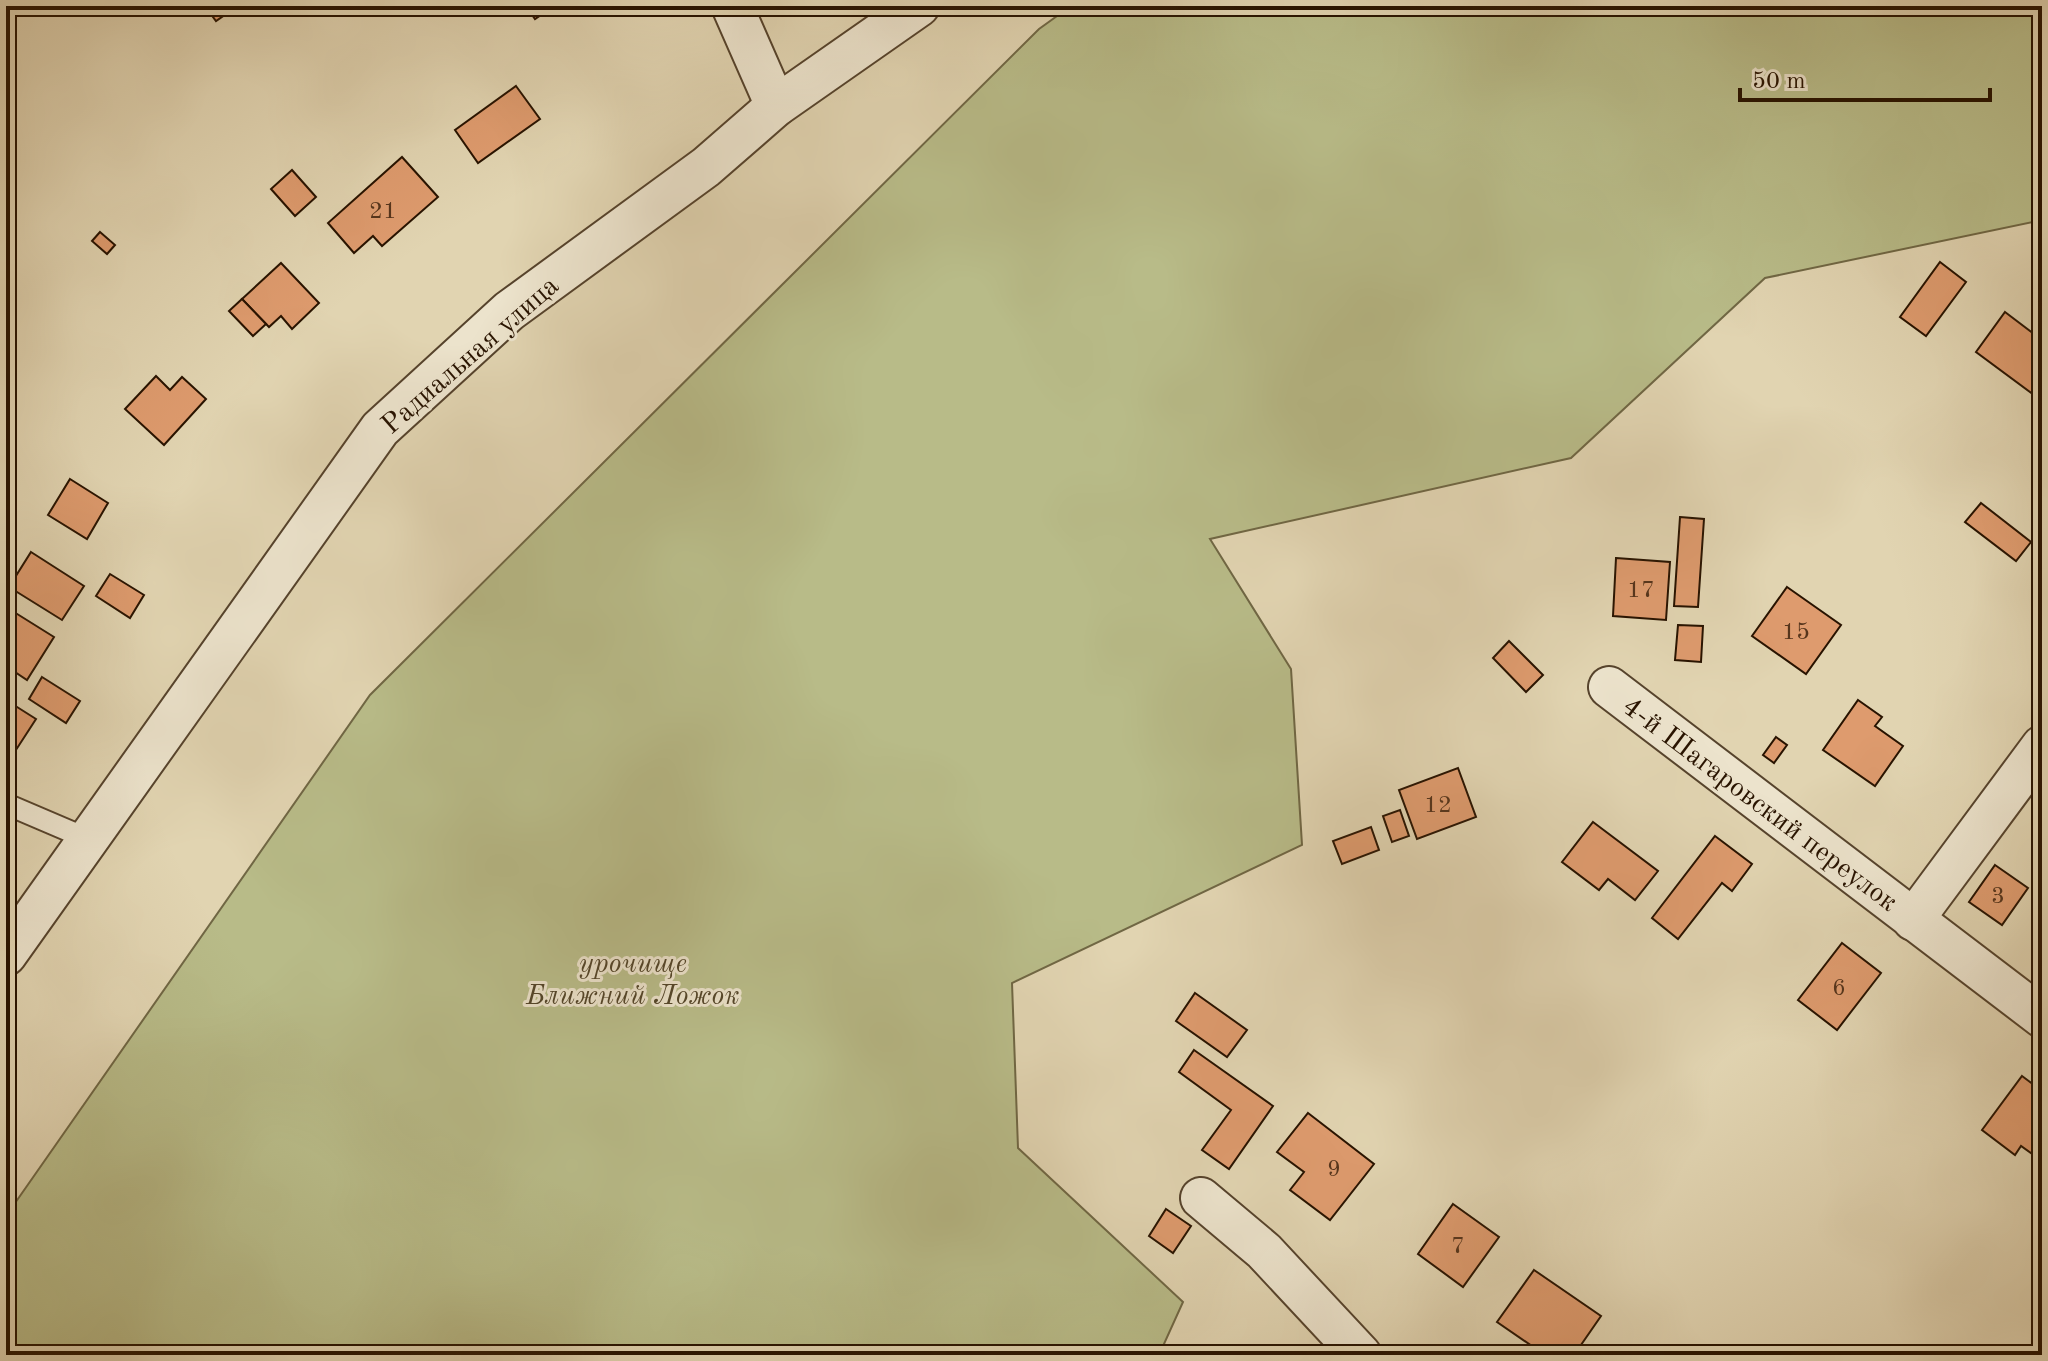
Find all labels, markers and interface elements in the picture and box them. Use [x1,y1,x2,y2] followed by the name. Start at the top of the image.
[1740,52,1990,102] scale bar
[1752,70,1806,94] text: 50 m
[369,200,397,224] house number: 21
[377,272,565,440] street label: Радиальная улица
[1627,579,1655,603] house number: 17
[1782,621,1810,645] house number: 15
[1616,693,1902,918] street label: 4-й Шагаровский переулок
[1424,794,1452,818] house number: 12
[1991,885,2005,909] house number: 3
[525,951,740,1011] park label: урочище Ближний Ложок
[1832,977,1846,1001] house number: 6
[1327,1158,1341,1182] house number: 9
[1451,1235,1465,1259] house number: 7

